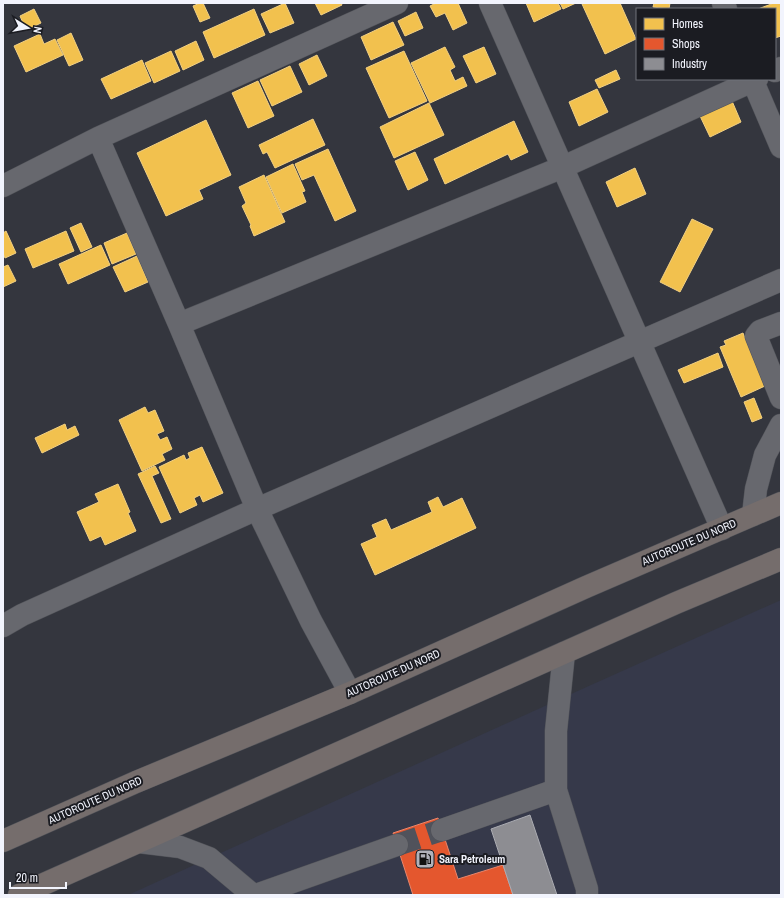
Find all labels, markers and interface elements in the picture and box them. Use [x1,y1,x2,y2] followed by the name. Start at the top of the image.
[8,8,48,48] north arrow
[636,8,776,80] legend
[672,16,703,32] text: Homes
[30,25,45,34] text: N
[672,36,700,52] text: Shops
[672,56,707,72] text: Industry
[639,516,738,569] street label: AUTOROUTE DU NORD
[343,646,442,700] street label: AUTOROUTE DU NORD
[45,773,144,827] street label: AUTOROUTE DU NORD
[414,848,436,870] fuel station icon: Sara Petroleum
[439,852,505,866] place label: Sara Petroleum
[10,864,66,890] scale bar
[16,870,38,886] text: 20 m

